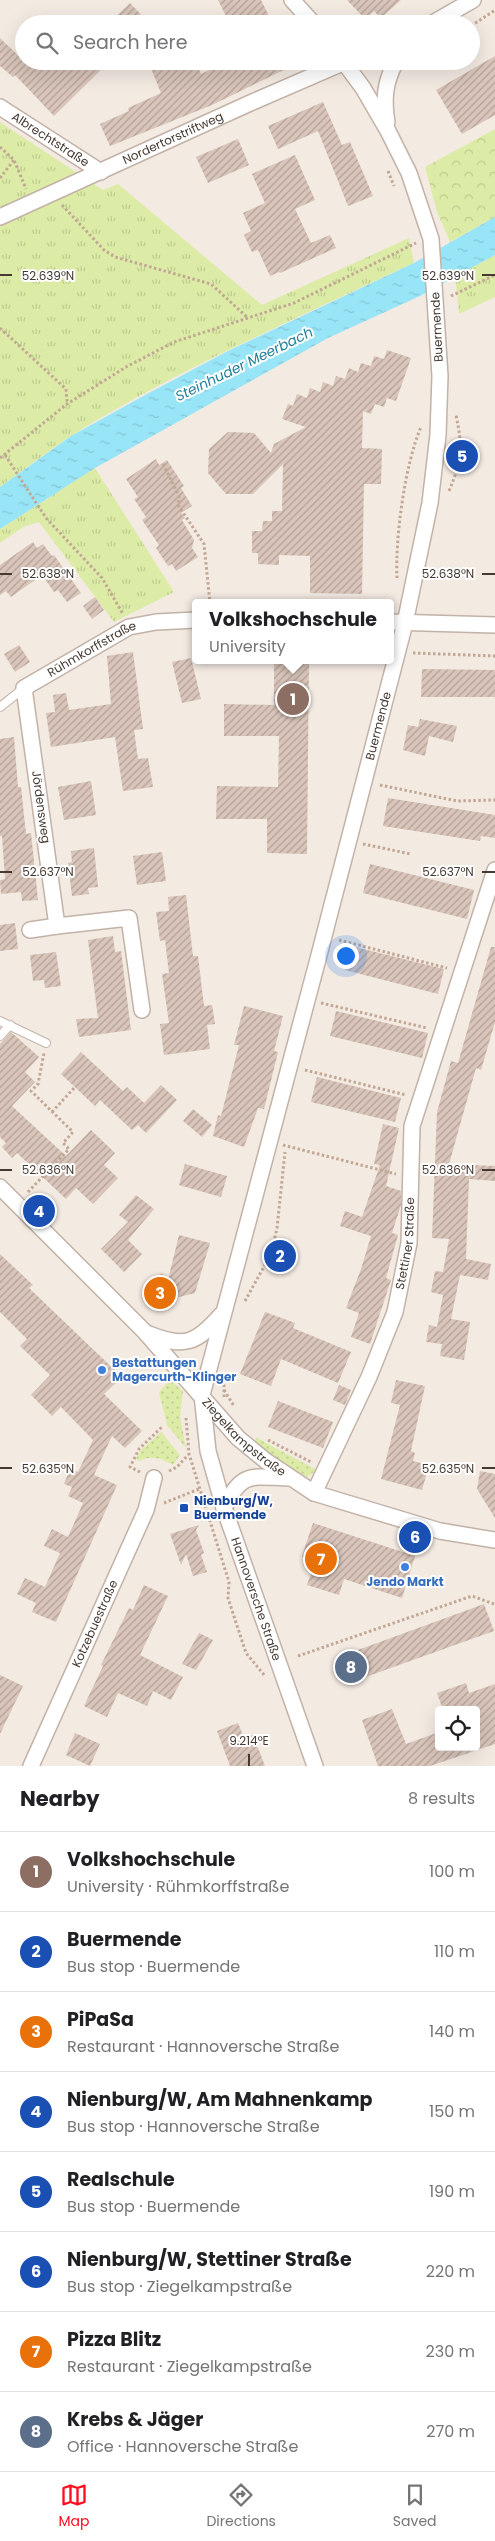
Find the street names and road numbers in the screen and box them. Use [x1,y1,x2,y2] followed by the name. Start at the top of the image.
[120,107,226,168] street label: Nordertorstriftweg
[9,108,93,170] street label: Albrechtstraße
[426,292,447,362] street label: Buermende
[44,617,137,681] street label: Rühmkorffstraße
[361,690,395,762] street label: Buermende
[28,769,55,844] street label: Jördensweg
[391,1197,418,1291] street label: Stettiner Straße
[199,1394,290,1480] street label: Ziegelkampstraße
[227,1535,286,1663] street label: Hannoversche Straße
[67,1577,122,1670] street label: Kotzebuestraße

